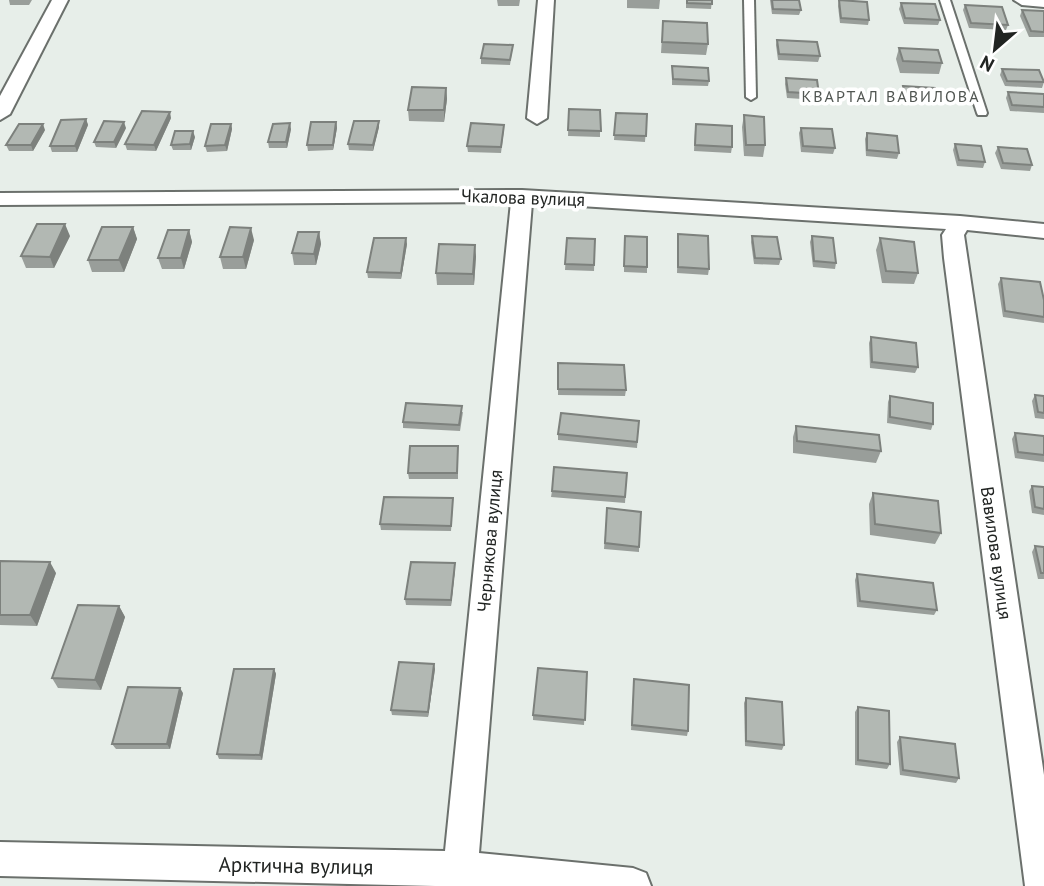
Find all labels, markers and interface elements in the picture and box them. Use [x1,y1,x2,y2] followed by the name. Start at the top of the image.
[960,14,1030,84] north arrow
[976,50,998,78] text: N
[801,86,981,106] district label: КВАРТАЛ ВАВИЛОВА
[461,184,586,211] street label: Чкалова вулиця
[472,469,507,613] street label: Чернякова вулиця
[976,485,1017,621] street label: Вавилова вулиця
[218,851,374,880] street label: Арктична вулиця

